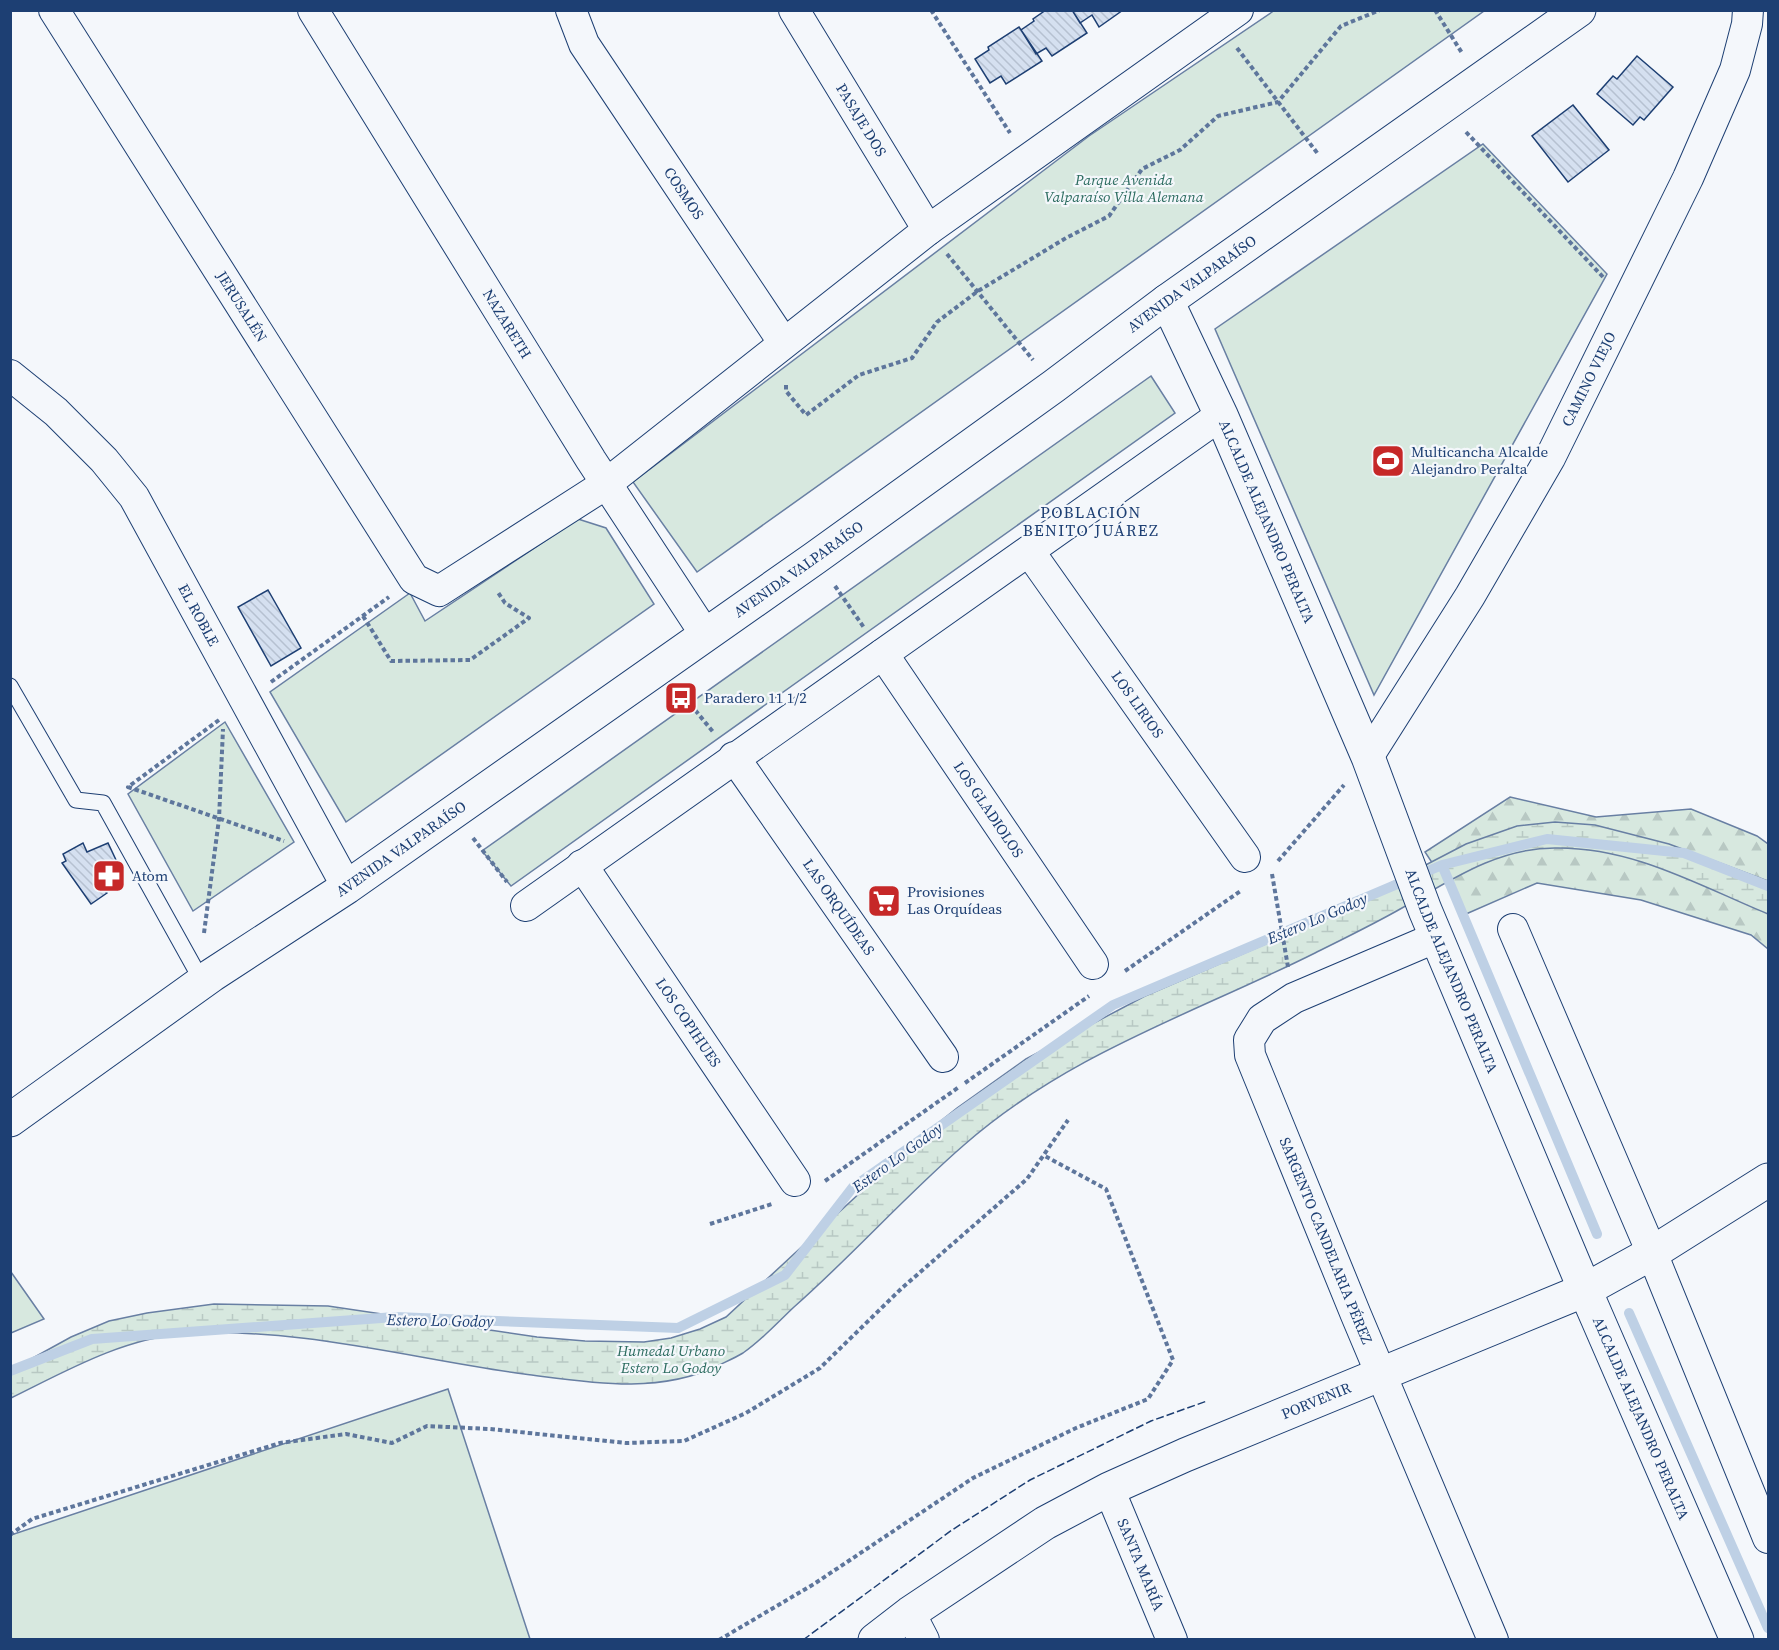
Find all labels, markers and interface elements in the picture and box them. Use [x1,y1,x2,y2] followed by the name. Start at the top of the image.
[831,79,892,161] street label: PASAJE DOS
[659,163,709,224] street label: COSMOS
[1044,169,1204,207] park label: Parque Avenida Valparaíso Villa Alemana
[1123,230,1261,337] street label: AVENIDA VALPARAÍSO
[211,266,272,346] street label: JERUSALÉN
[478,285,537,363] street label: NAZARETH
[1556,328,1621,430] street label: CAMINO VIEJO
[1214,416,1320,626] street label: ALCALDE ALEJANDRO PERALTA
[1411,441,1548,479] place label: Multicancha Alcalde Alejandro Peralta
[1370,443,1406,479] sports icon: Multicancha Alcalde Alejandro Peralta
[1023,501,1159,541] district label: POBLACIÓN BENITO JUÁREZ
[729,515,867,622] street label: AVENIDA VALPARAÍSO
[173,580,224,650] street label: EL ROBLE
[1107,666,1169,742] street label: LOS LIRIOS
[663,680,699,716] bus stop icon: Paradero 11 1/2
[704,687,807,708] place label: Paradero 11 1/2
[949,757,1029,862] street label: LOS GLADIOLOS
[332,795,470,901] street label: AVENIDA VALPARAÍSO
[798,854,880,960] street label: LAS ORQUÍDEAS
[91,858,127,894] pharmacy icon: Atom
[132,865,169,886] place label: Atom
[1400,866,1503,1076] street label: ALCALDE ALEJANDRO PERALTA
[907,881,1002,919] place label: Provisiones Las Orquídeas
[866,883,902,919] supermarket icon: Provisiones Las Orquídeas
[1263,887,1371,949] water label: Estero Lo Godoy
[651,973,726,1071] street label: LOS COPIHUES
[846,1116,947,1198] water label: Estero Lo Godoy
[1275,1134,1378,1347] street label: SARGENTO CANDELARIA PÉREZ
[385,1308,494,1332] water label: Estero Lo Godoy
[1588,1313,1695,1523] street label: ALCALDE ALEJANDRO PERALTA
[616,1340,725,1378] park label: Humedal Urbano Estero Lo Godoy
[1278,1377,1354,1424] street label: PORVENIR
[1112,1515,1170,1614] street label: SANTA MARÍA

